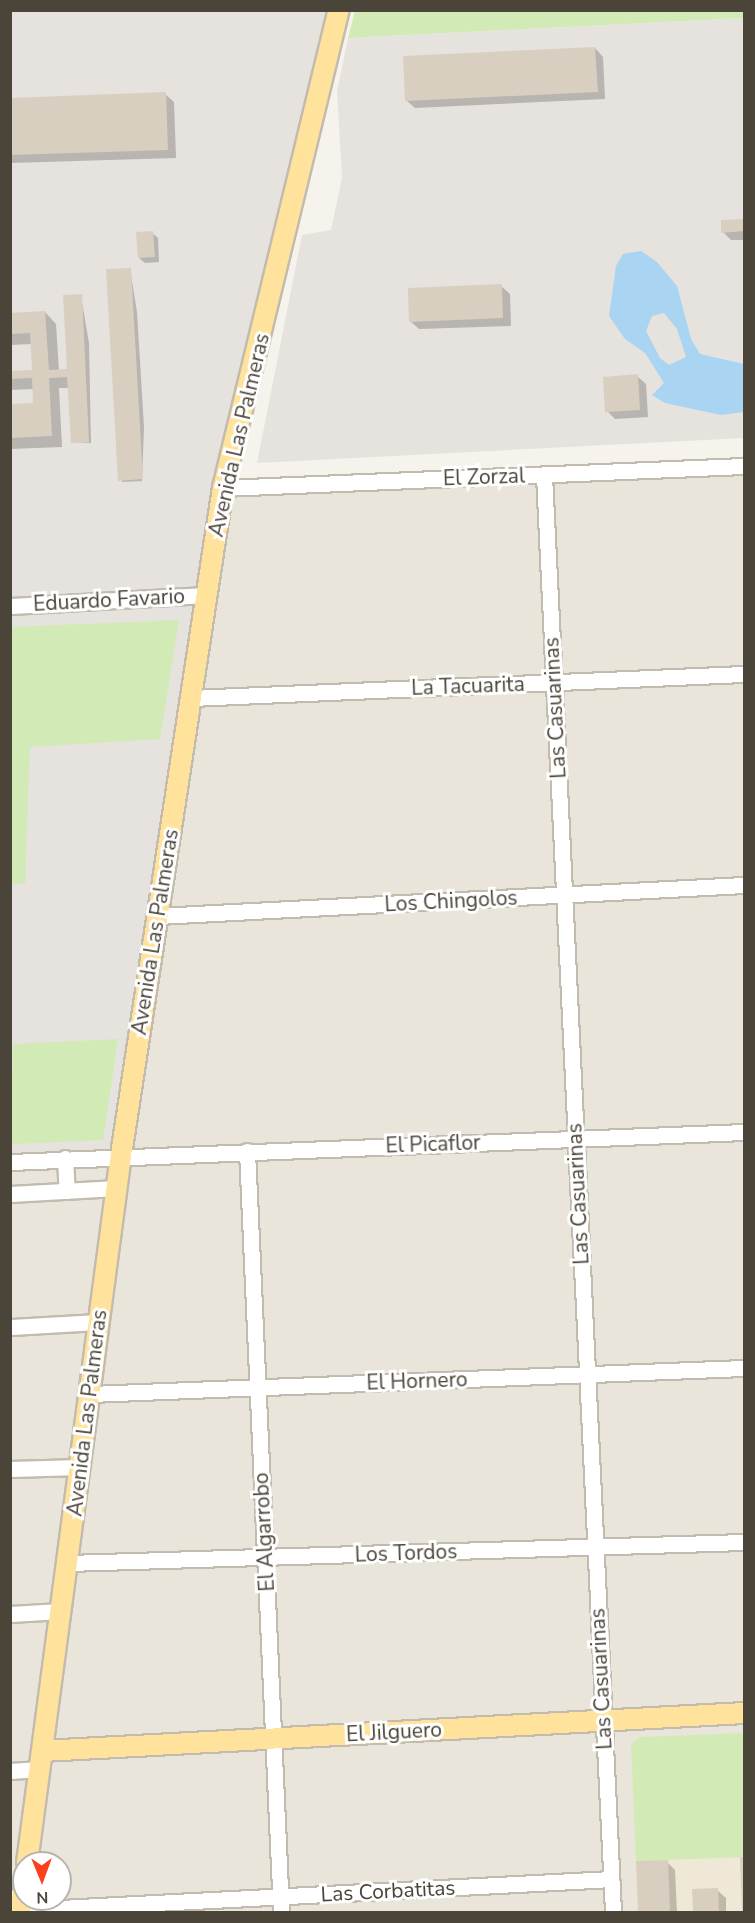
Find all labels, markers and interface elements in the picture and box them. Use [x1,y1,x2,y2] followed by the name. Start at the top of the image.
[203,331,275,539] street label: Avenida Las Palmeras
[443,463,525,491] street label: El Zorzal
[32,583,186,617] street label: Eduardo Favario
[539,637,571,779] street label: Las Casuarinas
[411,671,525,701] street label: La Tacuarita
[126,827,184,1037] street label: Avenida Las Palmeras
[384,885,518,917] street label: Los Chingolos
[562,1123,594,1265] street label: Las Casuarinas
[385,1130,481,1158] street label: El Picaflor
[62,1308,112,1518] street label: Avenida Las Palmeras
[366,1367,468,1395] street label: El Hornero
[248,1472,280,1592] street label: El Algarrobo
[354,1539,458,1567] street label: Los Tordos
[585,1608,617,1750] street label: Las Casuarinas
[345,1717,443,1747] street label: El Jilguero
[12,1851,72,1911] north arrow
[320,1875,456,1907] street label: Las Corbatitas
[36,1886,48,1908] text: N

